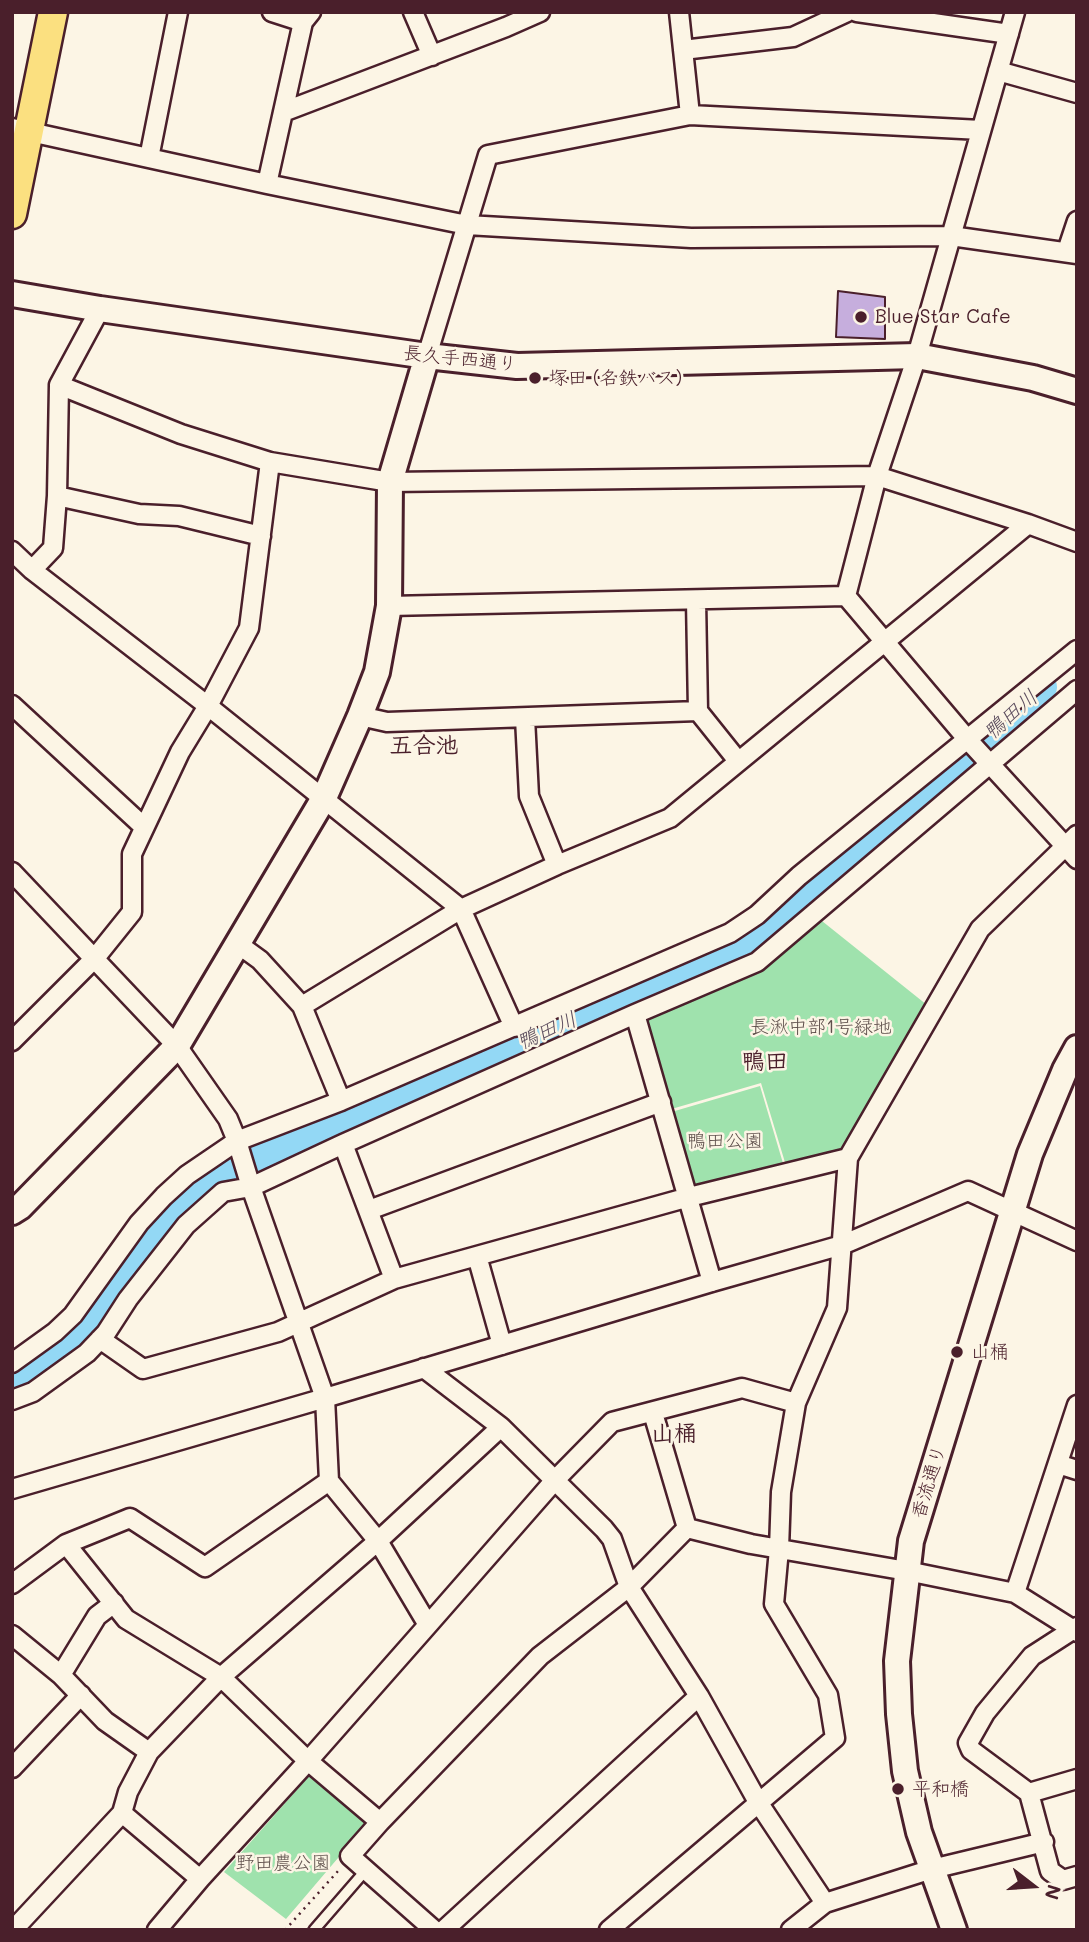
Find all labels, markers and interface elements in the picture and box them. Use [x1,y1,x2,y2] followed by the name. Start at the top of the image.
[875,306,1011,328] place label: Blue Star Cafe
[853,309,869,325] marker: Blue Star Cafe
[402,342,518,376] street label: 長久手西通り
[549,367,682,389] place label: 塚田 (名鉄バス)
[527,370,543,386] marker: 塚田 (名鉄バス)
[979,685,1043,745] water label: 鴨田川
[390,732,458,760] district label: 五合池
[513,1007,581,1055] water label: 鴨田川
[750,1016,892,1038] park label: 長湫中部1号緑地
[742,1048,788,1076] district label: 鴨田
[687,1130,763,1152] park label: 鴨田公園
[971,1341,1009,1363] place label: 山桶
[949,1344,965,1360] marker: 山桶
[651,1420,697,1448] district label: 山桶
[907,1442,951,1522] street label: 香流通り
[912,1778,969,1800] place label: 平和橋
[890,1781,906,1797] marker: 平和橋
[998,1851,1068,1921] north arrow
[236,1852,330,1874] park label: 野田農公園
[1040,1882,1068,1903] text: N

